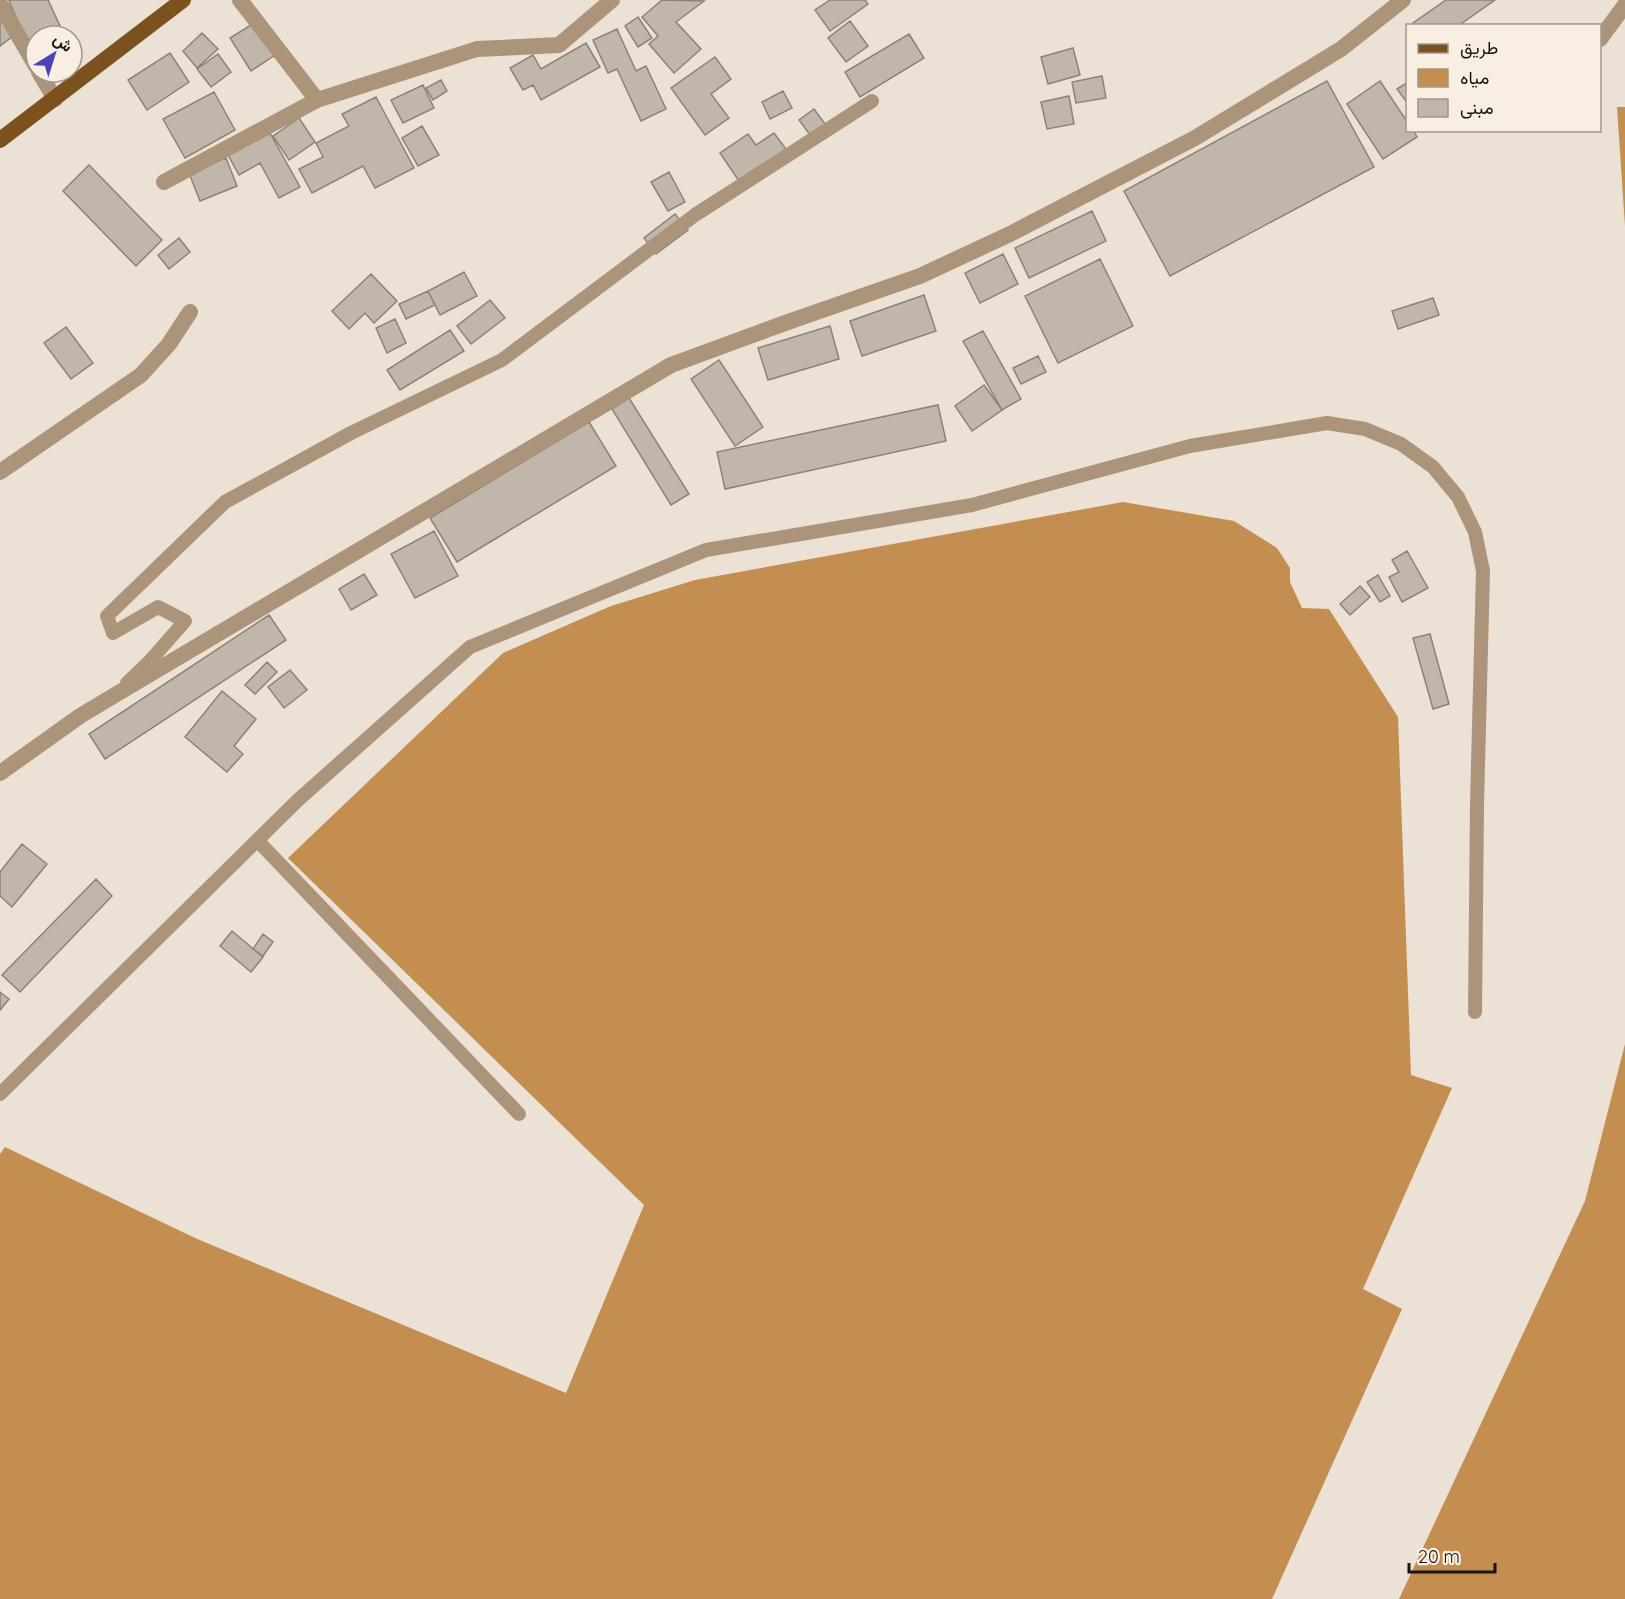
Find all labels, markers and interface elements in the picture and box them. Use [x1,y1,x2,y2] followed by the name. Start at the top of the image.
[24,24,84,84] north arrow
[1406,24,1601,132] legend
[49,28,77,56] text: ش
[1460,36,1498,59] text: طريق
[1460,66,1489,89] text: مياه
[1460,96,1494,119] text: مبنى
[1409,1536,1494,1574] scale bar
[1418,1545,1460,1568] text: 20 m

